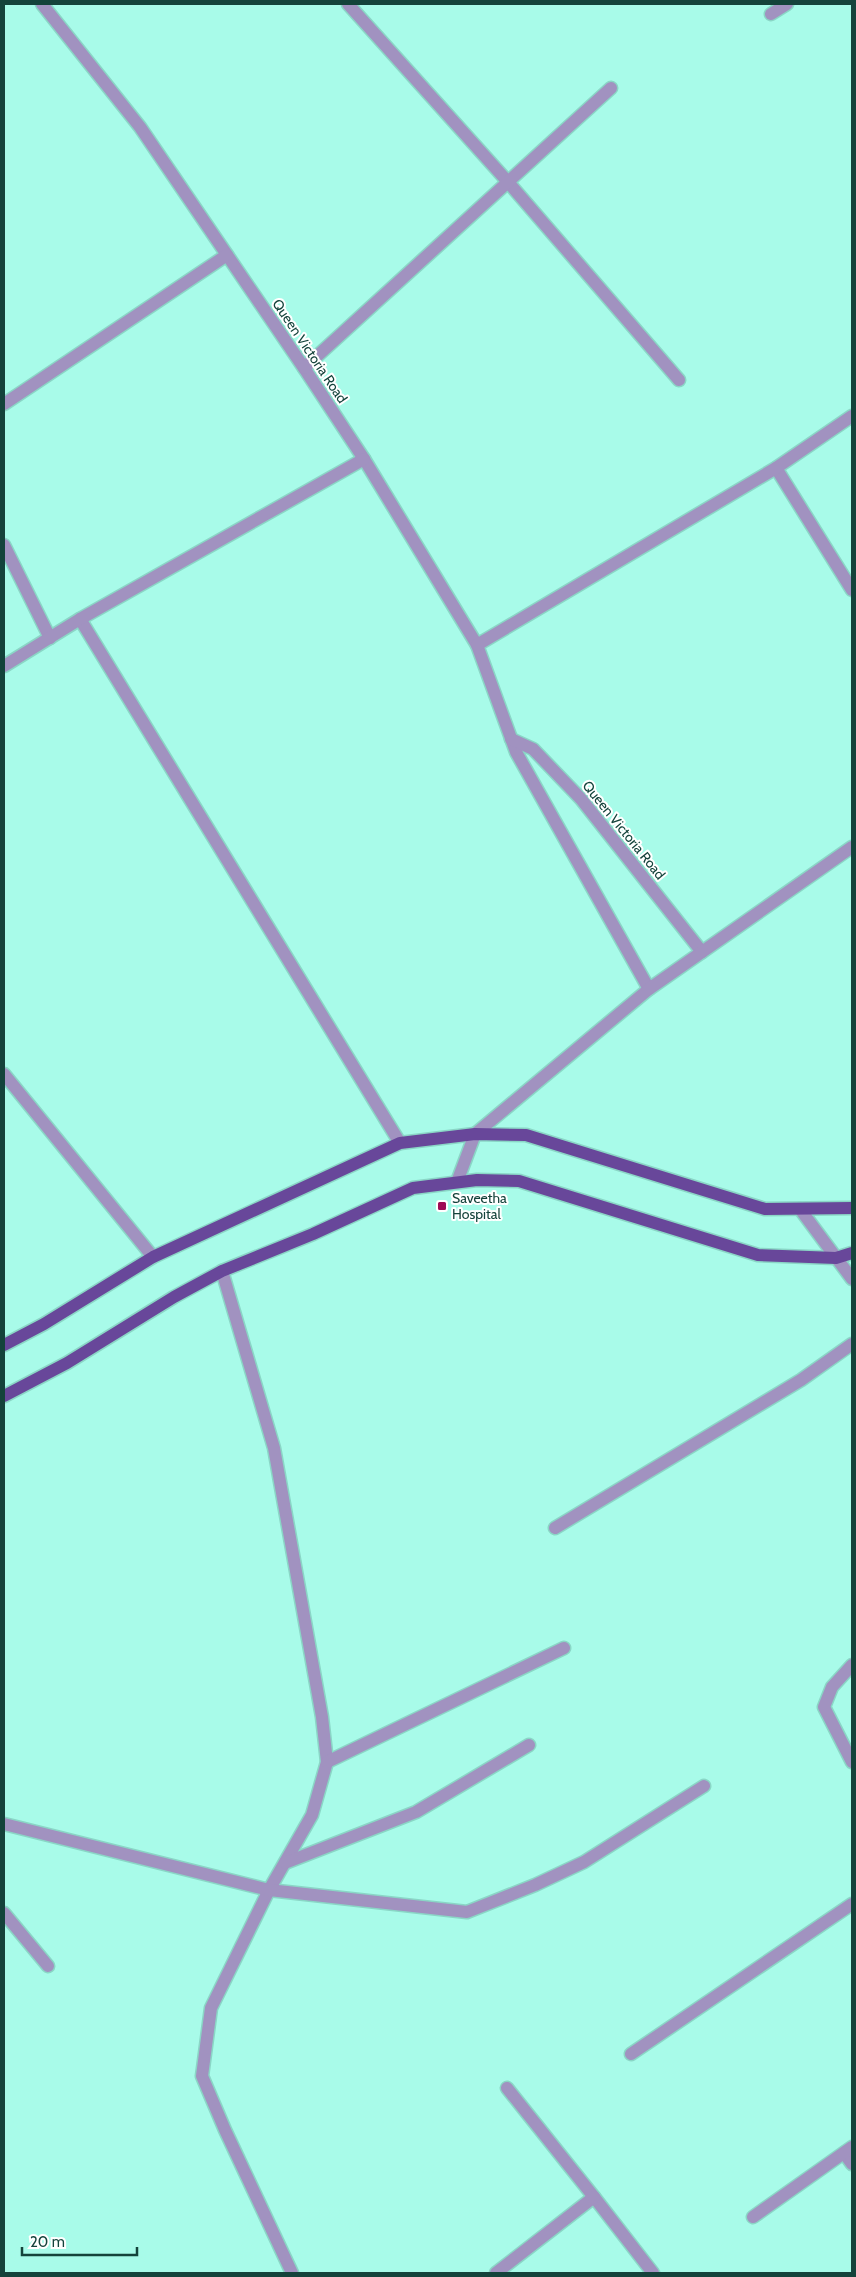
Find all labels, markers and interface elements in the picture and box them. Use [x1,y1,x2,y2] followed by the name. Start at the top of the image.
[268,295,352,407] street label: Queen Victoria Road
[579,777,669,883] street label: Queen Victoria Road
[452,1189,507,1223] place label: Saveetha Hospital
[436,1200,448,1212] marker: Saveetha Hospital
[22,2224,138,2256] scale bar
[30,2233,65,2251] text: 20 m

